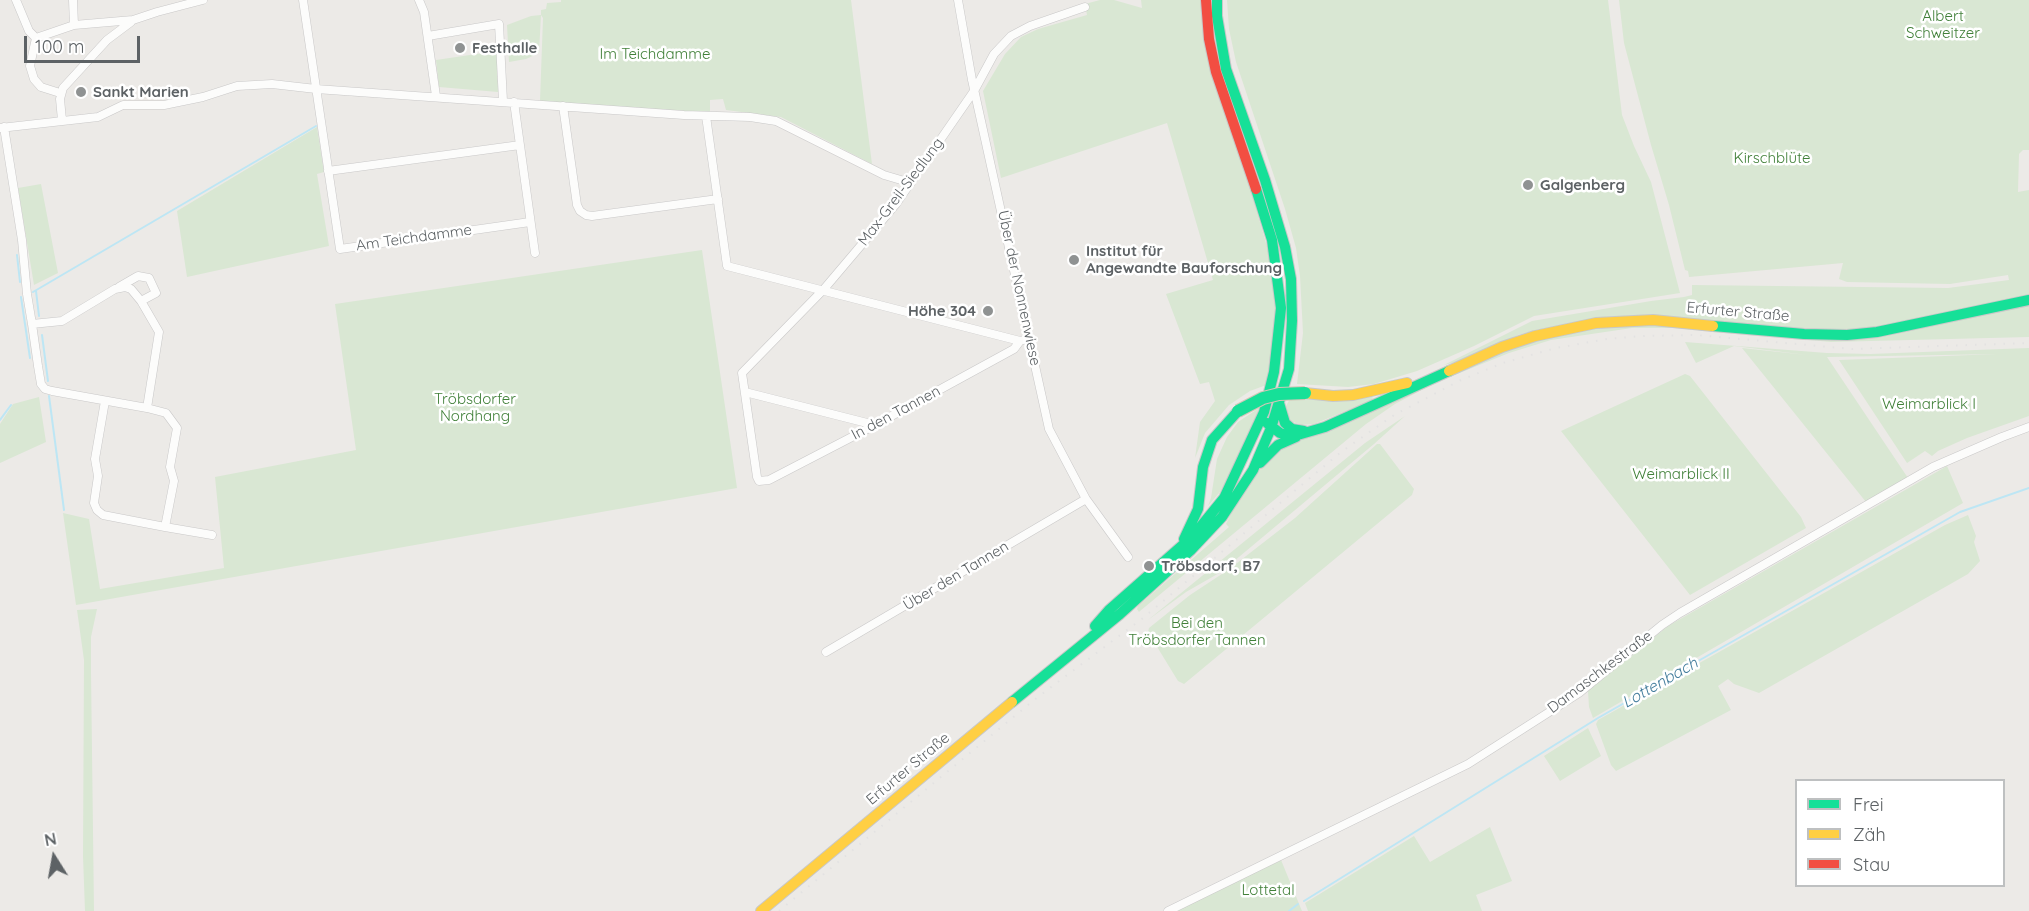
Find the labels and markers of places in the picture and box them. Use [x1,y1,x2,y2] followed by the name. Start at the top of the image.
[472,39,537,57] place label: Festhalle
[453,41,467,55] marker: Festhalle
[93,83,189,101] place label: Sankt Marien
[74,85,88,99] marker: Sankt Marien
[1540,176,1625,194] place label: Galgenberg
[1521,178,1535,192] marker: Galgenberg
[1086,242,1282,277] place label: Institut für Angewandte Bauforschung
[1067,253,1081,267] marker: Institut für Angewandte Bauforschung
[908,302,976,320] place label: Höhe 304
[981,304,995,318] marker: Höhe 304
[1161,557,1260,575] place label: Tröbsdorf, B7
[1142,559,1156,573] marker: Tröbsdorf, B7

